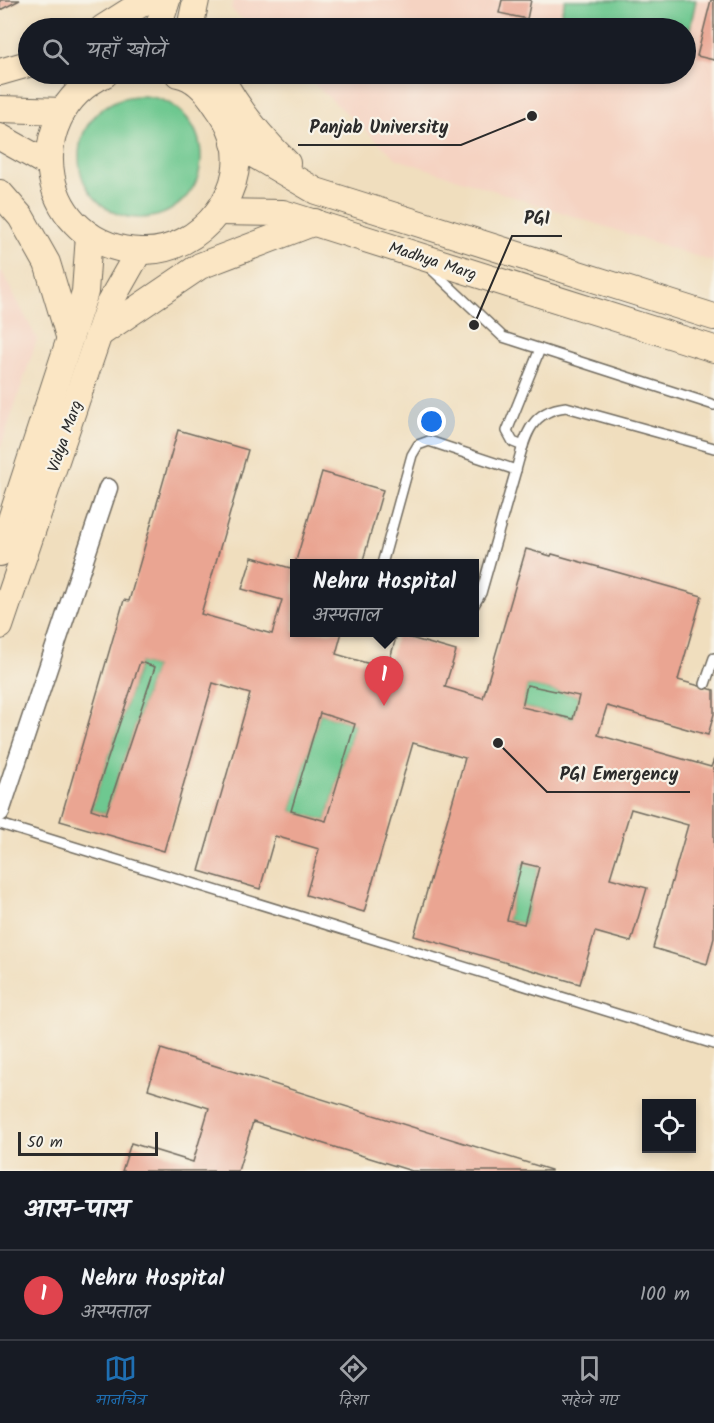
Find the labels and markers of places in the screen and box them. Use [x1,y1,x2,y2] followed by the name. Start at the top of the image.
[298,109,461,145] callout: Panjab University
[512,200,562,236] callout: PGI
[364,656,404,706] pin: 1
[547,756,690,792] callout: PGI Emergency

